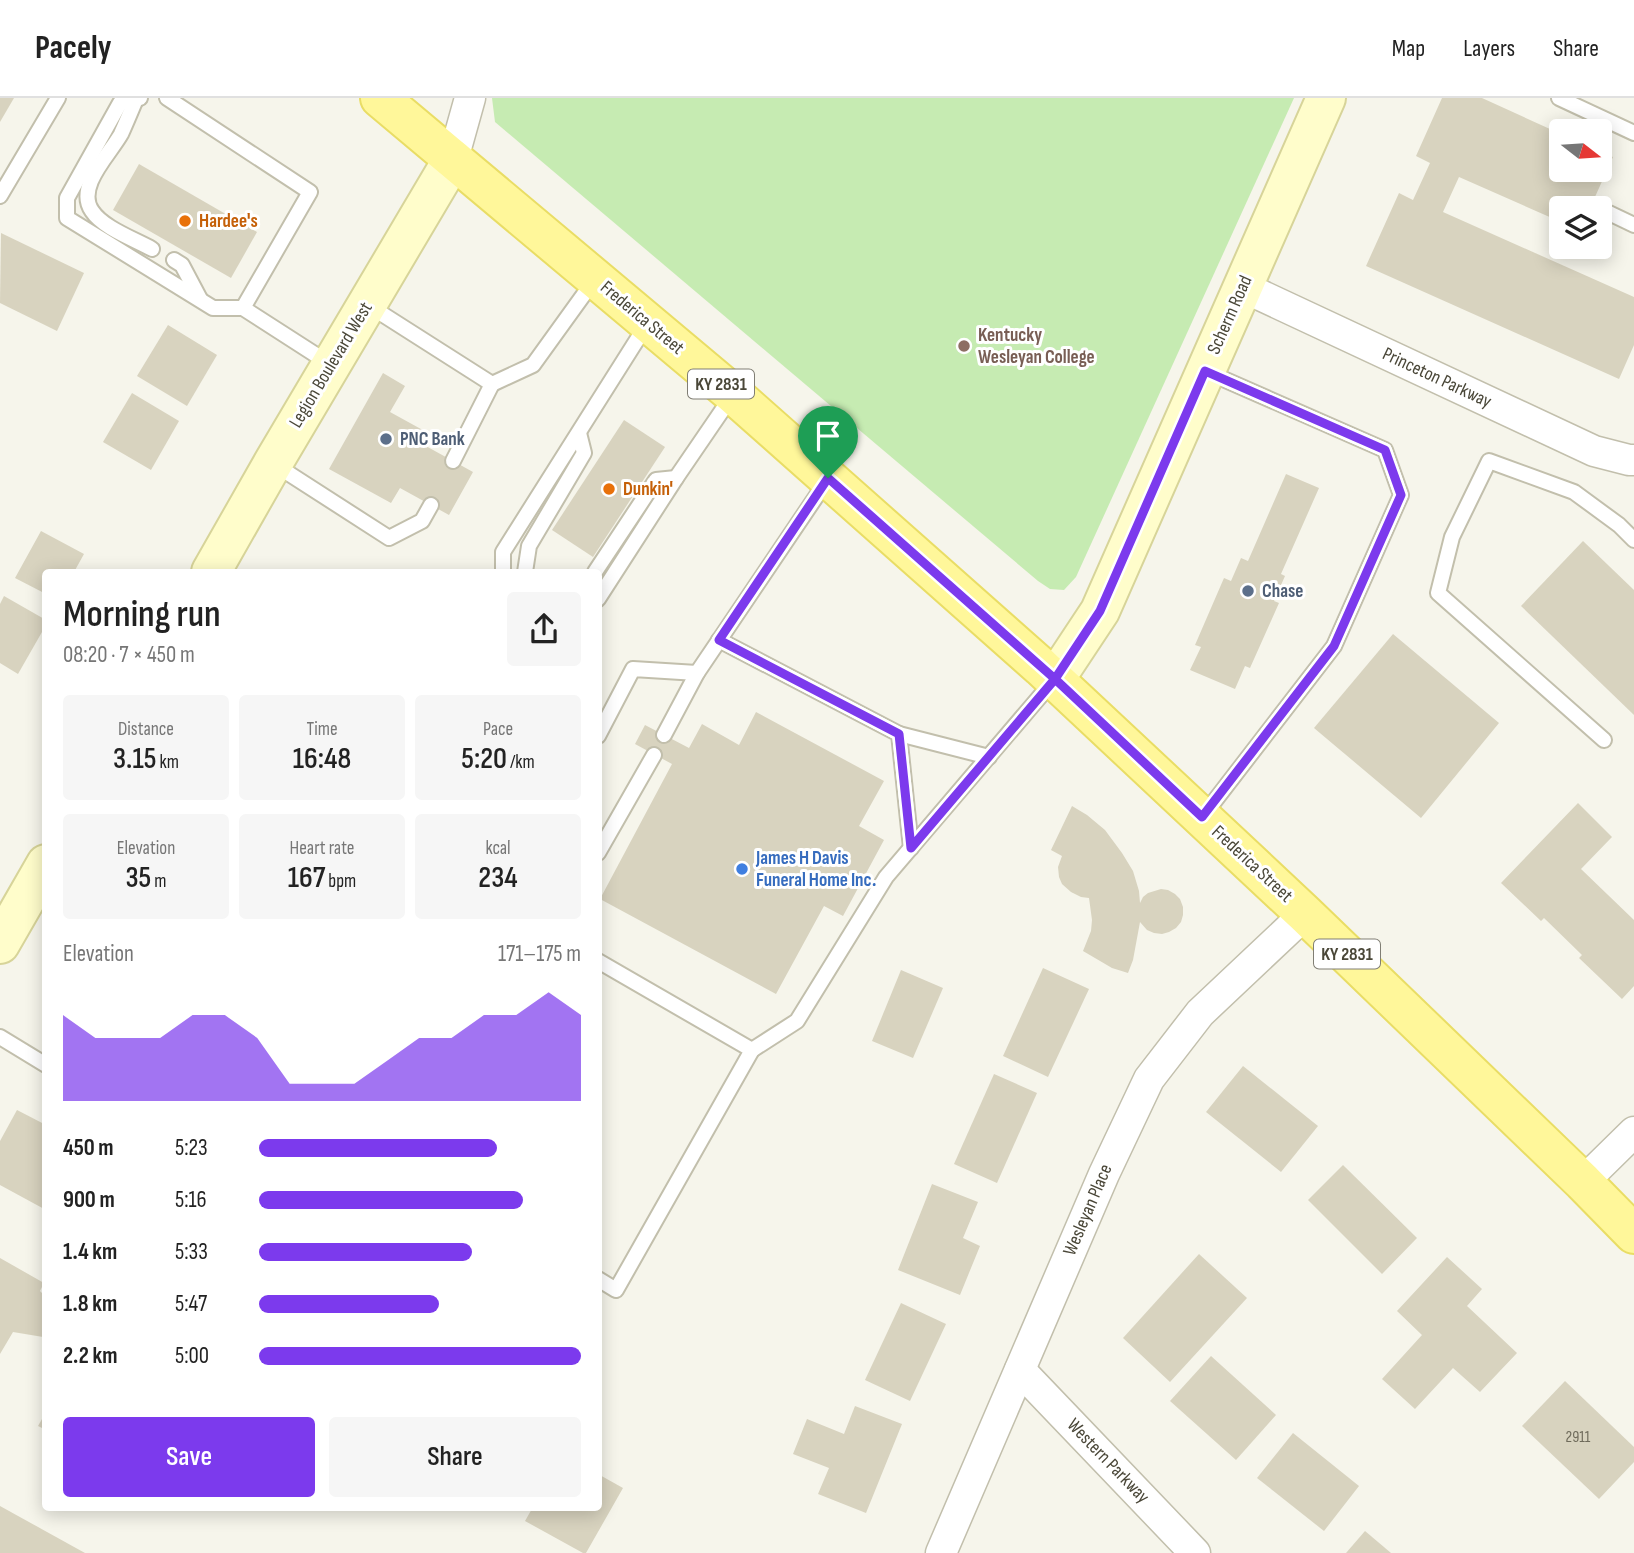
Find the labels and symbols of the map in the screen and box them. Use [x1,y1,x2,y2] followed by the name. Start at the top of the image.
[1549,119,1612,182] north arrow
[199,210,258,233] place label: Hardee's
[177,213,193,229] marker: Hardee's
[1202,272,1258,358] street label: Scherm Road
[595,276,689,360] street label: Frederica Street
[284,298,378,432] street label: Legion Boulevard West
[978,324,1095,369] place label: Kentucky Wesleyan College
[956,338,972,354] marker: Kentucky Wesleyan College
[1379,343,1496,414] street label: Princeton Parkway
[688,370,754,398] road number: KY 2831
[798,406,858,478] pin
[400,428,465,451] place label: PNC Bank
[378,431,394,447] marker: PNC Bank
[623,478,673,501] place label: Dunkin'
[601,481,617,497] marker: Dunkin'
[1262,580,1303,603] place label: Chase
[1240,583,1256,599] marker: Chase
[1207,821,1297,907] street label: Frederica Street
[755,847,876,892] place label: James H Davis Funeral Home Inc.
[734,861,750,877] marker: James H Davis Funeral Home Inc.
[1314,940,1380,968] road number: KY 2831
[1058,1161,1118,1259] street label: Wesleyan Place
[1062,1414,1155,1509] street label: Western Parkway
[1566,1428,1591,1447] house number: 2911

